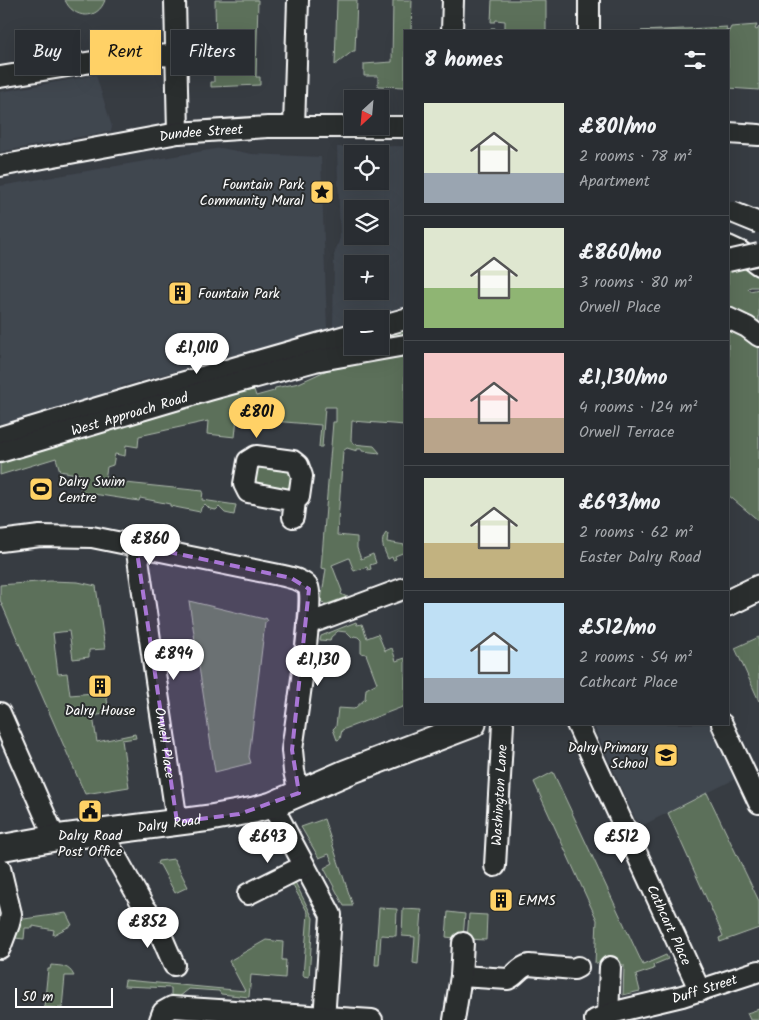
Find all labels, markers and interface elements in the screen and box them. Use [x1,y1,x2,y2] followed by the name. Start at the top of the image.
[15,30,80,75] chip: Buy
[90,30,161,75] chip: Rent
[171,30,254,75] chip: Filters
[424,44,503,77] text: 8 homes
[681,46,709,74] icon: filters
[344,90,389,135] north arrow
[344,90,389,355] map controls
[579,111,657,144] text: £801/mo
[157,119,244,148] street label: Dundee Street
[464,123,524,183] icon: home
[579,144,692,169] text: 2 rooms · 78 m²
[344,145,389,190] button: locate
[579,169,650,194] text: Apartment
[199,174,305,212] place label: Fountain Park Community Mural
[309,179,335,205] place icon: Fountain Park Community Mural
[344,200,389,245] button: layers
[579,237,662,270] text: £860/mo
[464,248,524,308] icon: home
[344,255,389,300] button: +
[579,270,692,295] text: 3 rooms · 80 m²
[167,280,193,306] building icon: Fountain Park
[198,283,280,305] place label: Fountain Park
[579,295,661,320] text: Orwell Place
[344,310,389,355] button: −
[156,332,238,375] pin: £1,010
[176,336,218,361] text: £1,010
[579,362,668,395] text: £1,130/mo
[464,373,524,433] icon: home
[68,386,192,442] street label: West Approach Road
[579,395,697,420] text: 4 rooms · 124 m²
[227,396,287,439] pin: £801
[240,400,274,425] text: £801
[579,420,675,445] text: Orwell Terrace
[58,471,125,509] place label: Dalry Swim Centre
[28,476,54,502] sports icon: Dalry Swim Centre
[579,487,661,520] text: £693/mo
[464,498,524,558] icon: home
[579,520,693,545] text: 2 rooms · 62 m²
[120,524,180,566] pin: £860
[131,527,169,552] text: £860
[579,545,701,570] text: Easter Dalry Road
[579,612,656,645] text: £512/mo
[464,623,524,683] icon: home
[144,638,204,681] pin: £894
[155,642,193,667] text: £894
[277,644,359,687] pin: £1,130
[579,645,692,670] text: 2 rooms · 54 m²
[297,648,339,673] text: £1,130
[579,670,678,695] text: Cathcart Place
[87,673,113,699] building icon: Dalry House
[65,700,136,722] place label: Dalry House
[148,706,181,781] street label: Orwell Place
[568,737,649,775] place label: Dalry Primary School
[653,742,679,768] school or university icon: Dalry Primary School
[486,743,514,846] street label: Washington Lane
[77,798,103,824] public building icon: Dalry Road Post Office
[136,809,203,839] street label: Dalry Road
[238,822,298,864] pin: £693
[592,822,652,864] pin: £512
[58,825,123,863] place label: Dalry Road Post Office
[249,825,287,850] text: £693
[605,825,639,850] text: £512
[640,881,697,970] street label: Cathcart Place
[488,887,514,913] building icon: EMMS
[518,890,556,912] place label: EMMS
[118,906,178,949] pin: £852
[129,910,167,935] text: £852
[670,969,741,1010] street label: Duff Street
[15,985,112,1008] scale bar
[22,986,53,1008] text: 50 m

